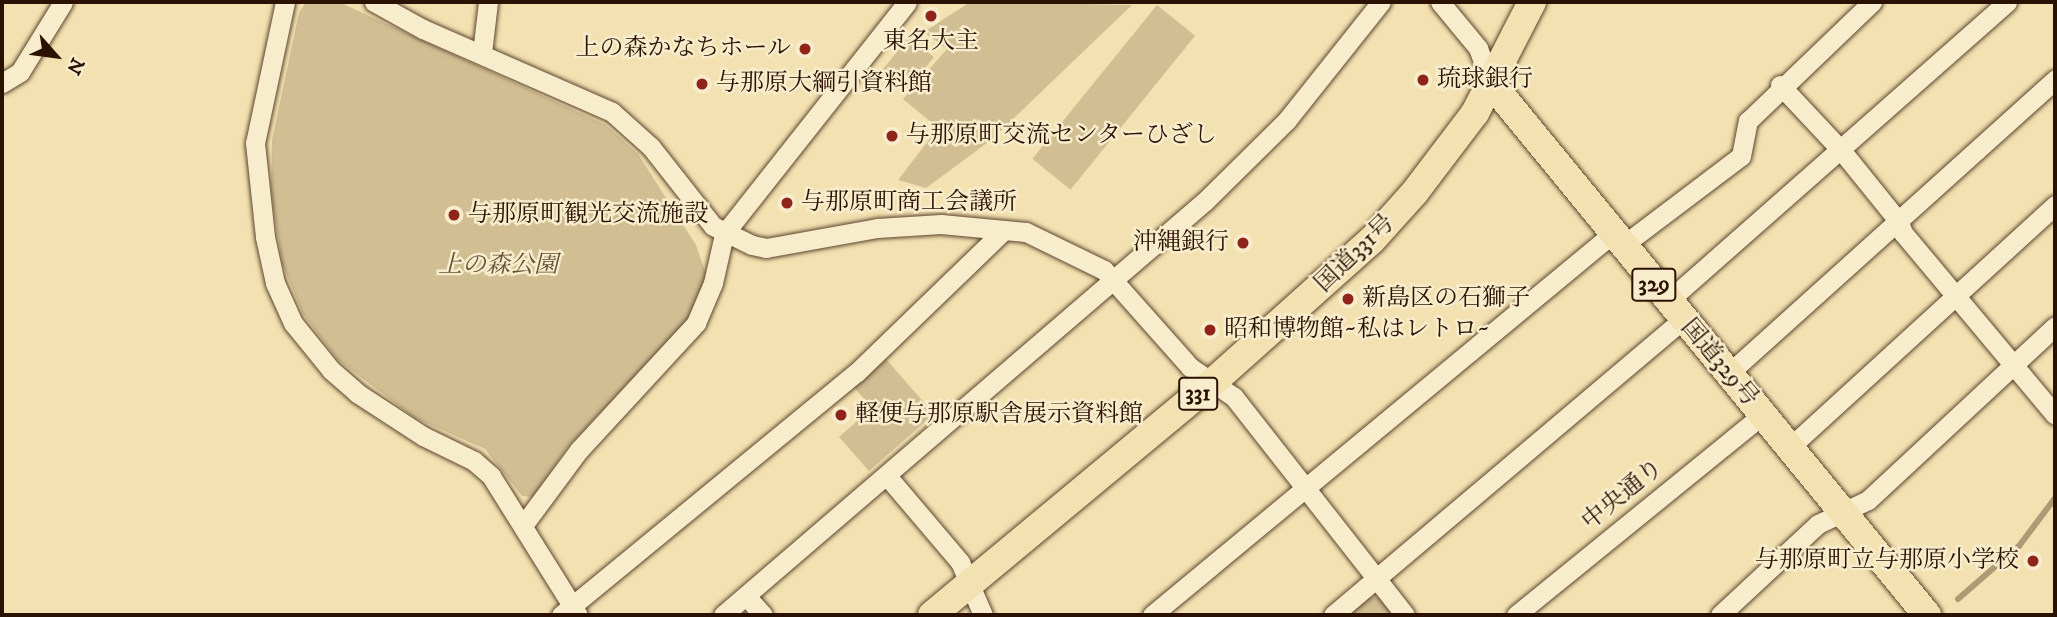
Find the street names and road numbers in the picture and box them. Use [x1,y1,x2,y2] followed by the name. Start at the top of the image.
[1309,209,1401,299] street label: 国道331号
[1631,266,1677,304] road number: 329
[1674,314,1764,412] street label: 国道329号
[1177,374,1219,414] road number: 331
[1577,454,1669,536] street label: 中央通り

